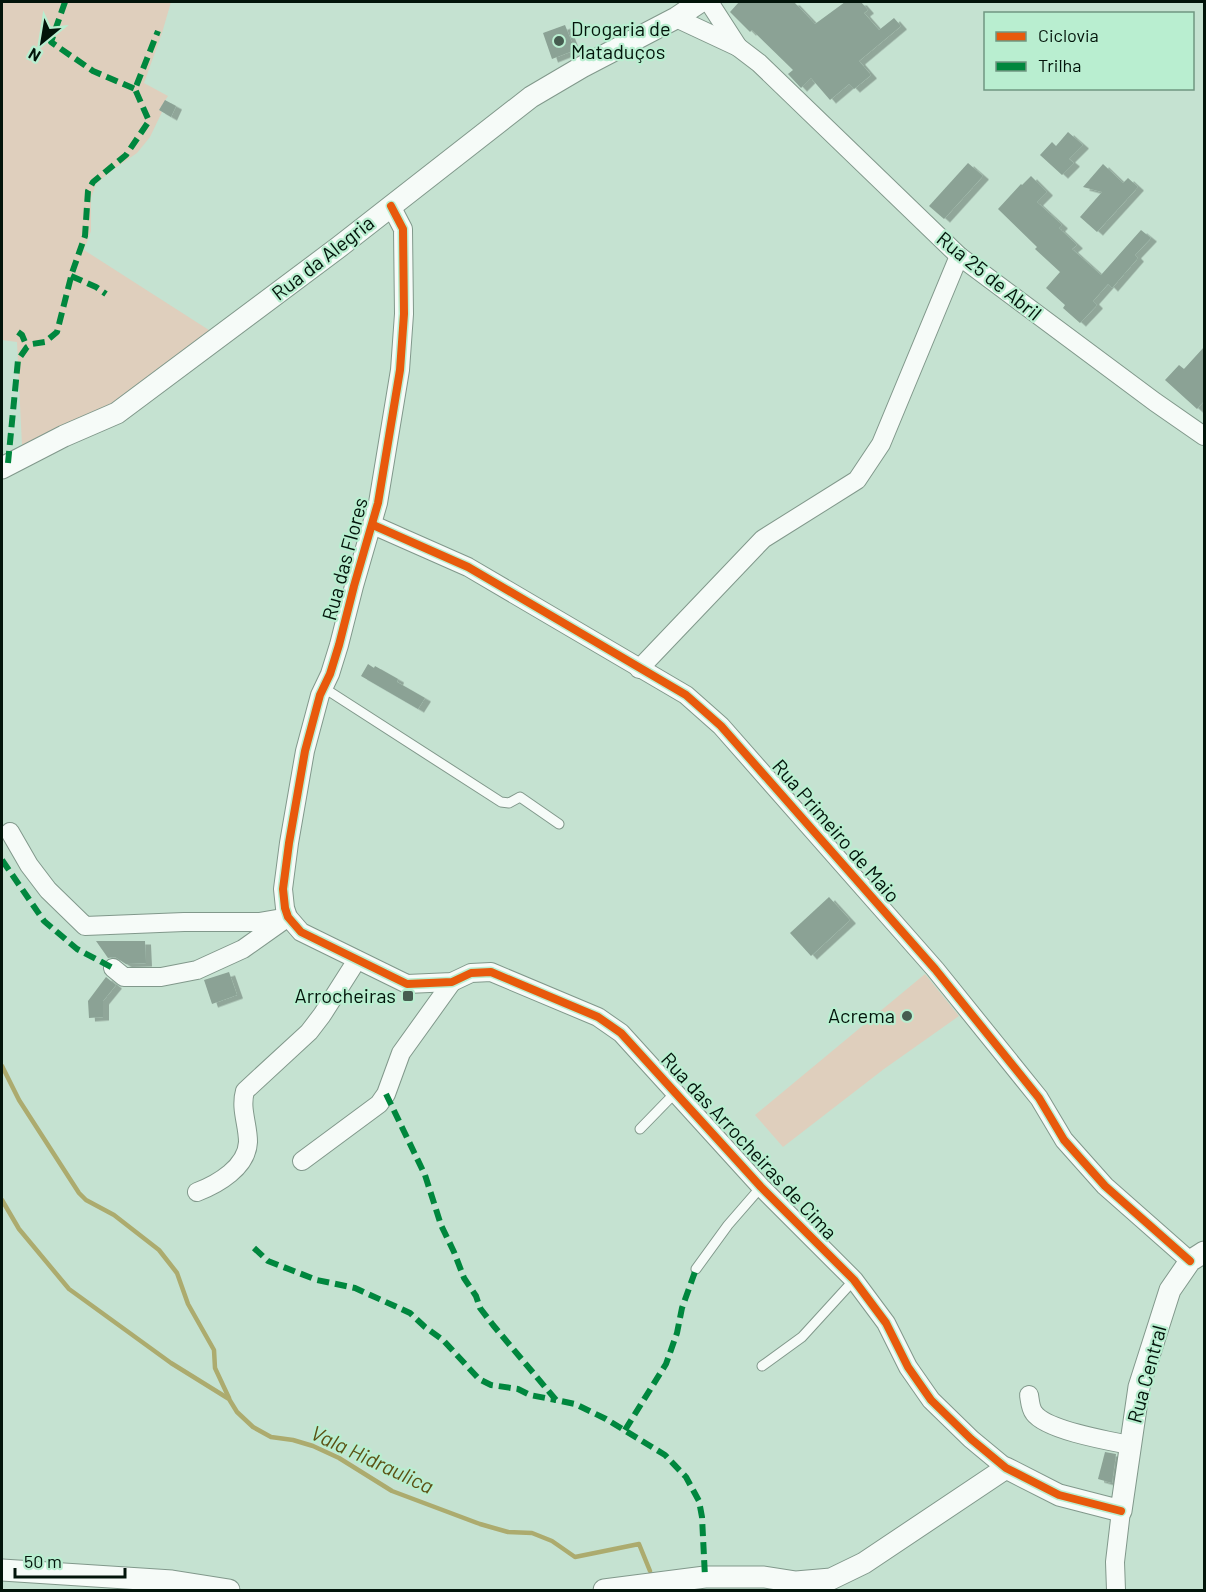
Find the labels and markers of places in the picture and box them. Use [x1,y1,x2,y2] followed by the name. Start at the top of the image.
[571,16,671,63] place label: Drogaria de Mataduços
[552,34,566,48] marker: Drogaria de Mataduços
[295,983,396,1007] place label: Arrocheiras
[401,989,415,1003] marker: Arrocheiras
[828,1003,895,1027] place label: Acrema
[900,1009,914,1023] marker: Acrema

